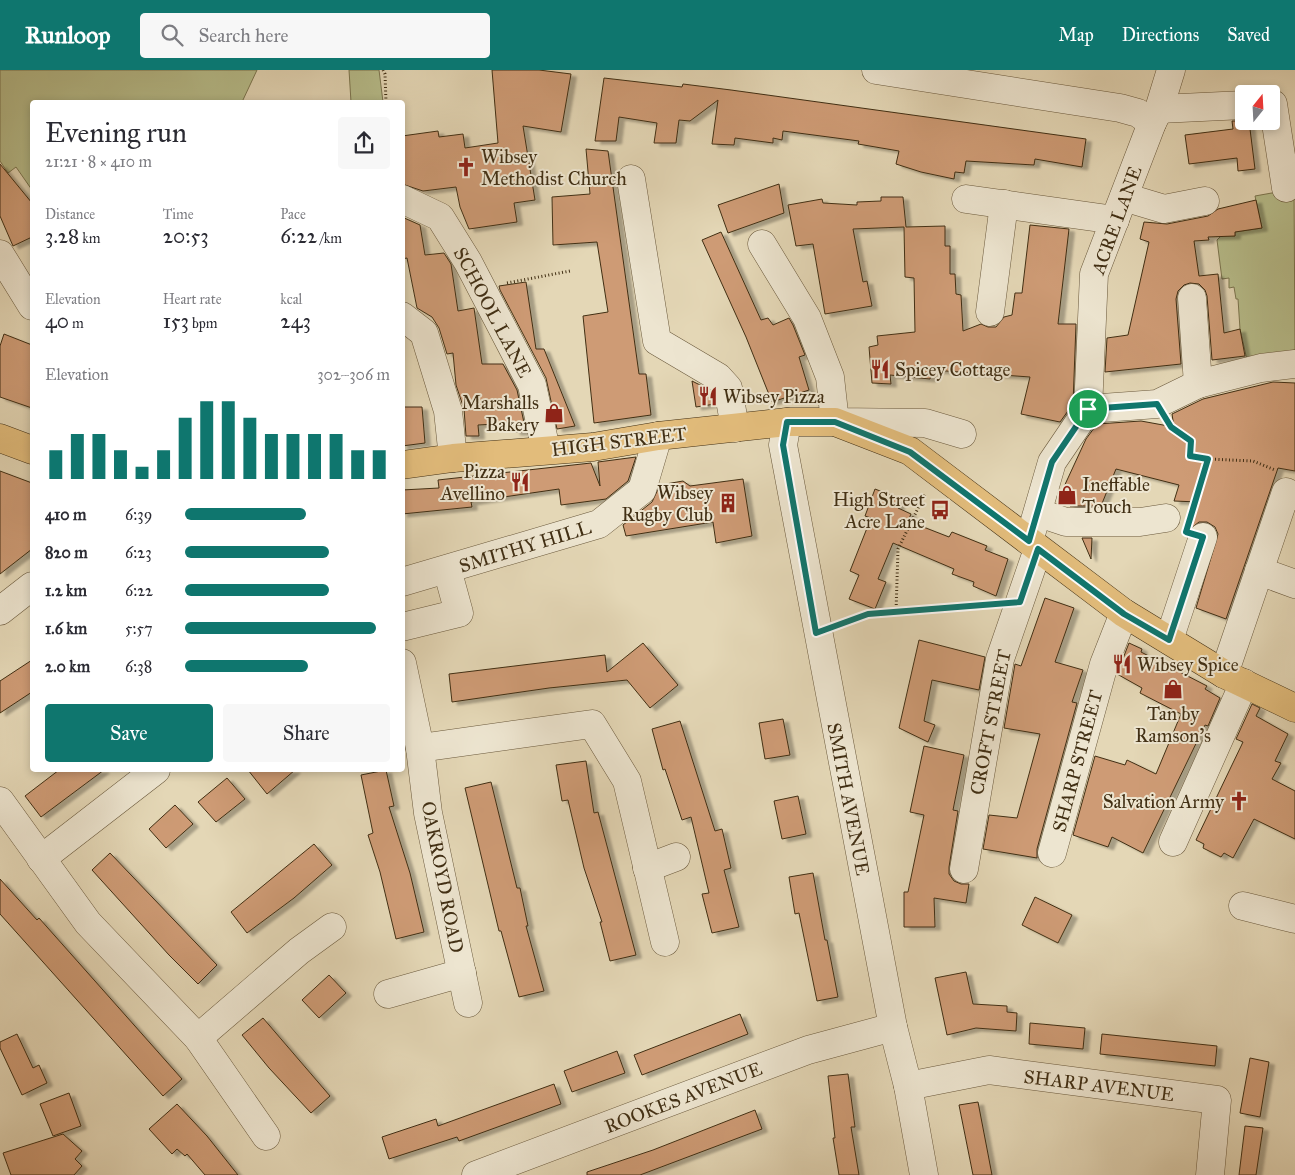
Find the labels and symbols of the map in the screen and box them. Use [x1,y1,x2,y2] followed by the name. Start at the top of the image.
[1235,85,1280,130] north arrow
[481,145,627,190] place label: Wibsey Methodist Church
[455,156,477,178] church icon: Wibsey Methodist Church
[1086,163,1147,278] street label: ACRE LANE
[449,243,537,382] street label: SCHOOL LANE
[869,358,891,380] restaurant icon: Spicey Cottage
[895,358,1010,382] place label: Spicey Cottage
[697,385,719,407] restaurant icon: Wibsey Pizza
[723,385,826,408] place label: Wibsey Pizza
[1067,388,1109,430] pin
[462,391,540,436] place label: Marshalls Bakery
[543,402,565,424] shop icon: Marshalls Bakery
[550,422,688,461] street label: HIGH STREET
[440,460,506,505] place label: Pizza Avellino
[509,471,531,493] restaurant icon: Pizza Avellino
[1082,473,1150,518] place label: Ineffable Touch
[622,481,714,527] place label: Wibsey Rugby Club
[1056,484,1078,506] shop icon: Ineffable Touch
[833,488,925,533] place label: High Street Acre Lane
[717,492,739,514] building icon: Wibsey Rugby Club
[929,499,951,521] bus stop icon: High Street Acre Lane
[456,515,594,577] street label: SMITHY HILL
[965,648,1016,797] street label: CROFT STREET
[1111,653,1133,675] restaurant icon: Wibsey Spice
[1137,653,1239,676] place label: Wibsey Spice
[1162,678,1184,700] shop icon: Tan by Ramson's
[1047,688,1107,835] street label: SHARP STREET
[1135,702,1211,747] place label: Tan by Ramson's
[822,721,875,878] street label: SMITH AVENUE
[1103,790,1225,813] place label: Salvation Army
[1228,790,1250,812] church icon: Salvation Army
[417,799,468,955] street label: OAKROYD ROAD
[601,1057,765,1138] street label: ROOKES AVENUE
[1022,1065,1176,1106] street label: SHARP AVENUE

